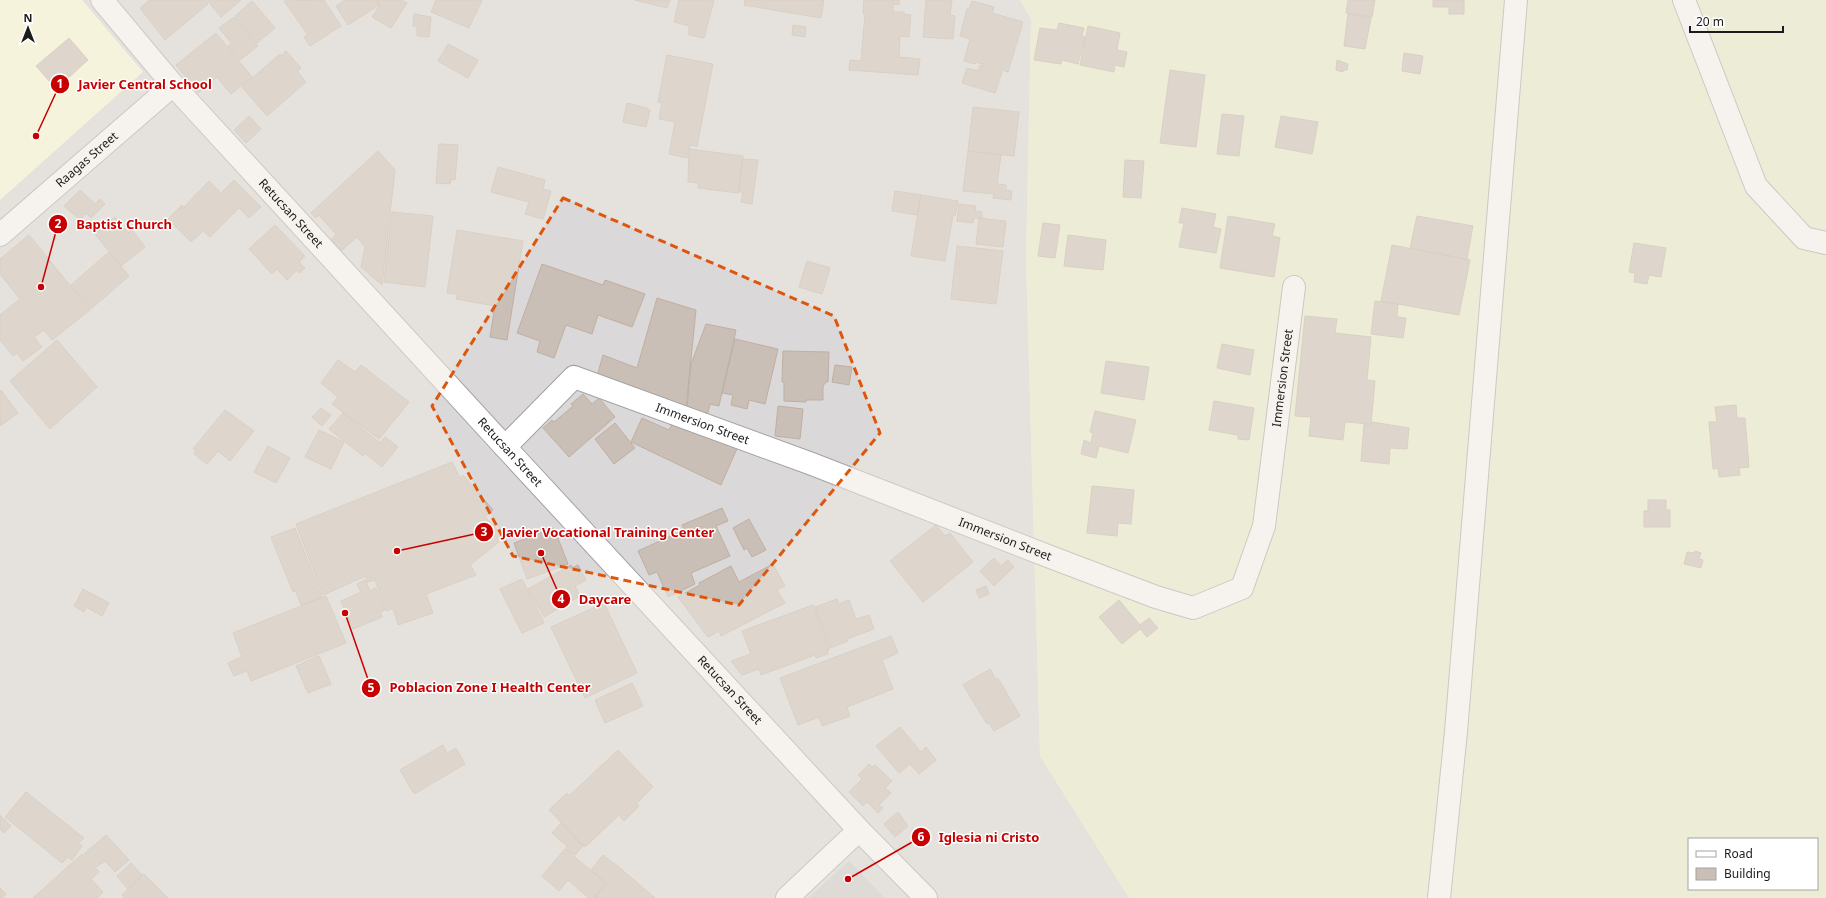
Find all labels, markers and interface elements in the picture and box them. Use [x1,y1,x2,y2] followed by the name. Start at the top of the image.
[8,8,48,48] north arrow
[1690,8,1783,34] scale bar
[24,10,32,25] text: N
[1696,13,1724,30] text: 20 m
[50,72,220,97] callout: Javier Central School
[57,75,63,92] text: 1
[77,75,212,93] text: Javier Central School
[52,127,122,191] street label: Raagas Street
[255,175,328,252] street label: Retucsan Street
[48,212,180,237] callout: Baptist Church
[55,215,62,232] text: 2
[76,215,172,233] text: Baptist Church
[1268,327,1297,428] street label: Immersion Street
[653,399,752,449] street label: Immersion Street
[474,414,547,491] street label: Retucsan Street
[956,513,1055,565] street label: Immersion Street
[474,520,722,545] callout: Javier Vocational Training Center
[481,523,488,540] text: 3
[501,523,714,541] text: Javier Vocational Training Center
[551,587,639,612] callout: Daycare
[558,590,565,607] text: 4
[579,590,631,608] text: Daycare
[694,652,767,728] street label: Retucsan Street
[361,675,598,700] callout: Poblacion Zone I Health Center
[390,678,591,696] text: Poblacion Zone I Health Center
[368,679,375,696] text: 5
[911,825,1047,850] callout: Iglesia ni Cristo
[918,828,925,845] text: 6
[939,828,1039,846] text: Iglesia ni Cristo
[1688,838,1818,890] legend
[1724,845,1753,862] text: Road
[1724,865,1771,882] text: Building

